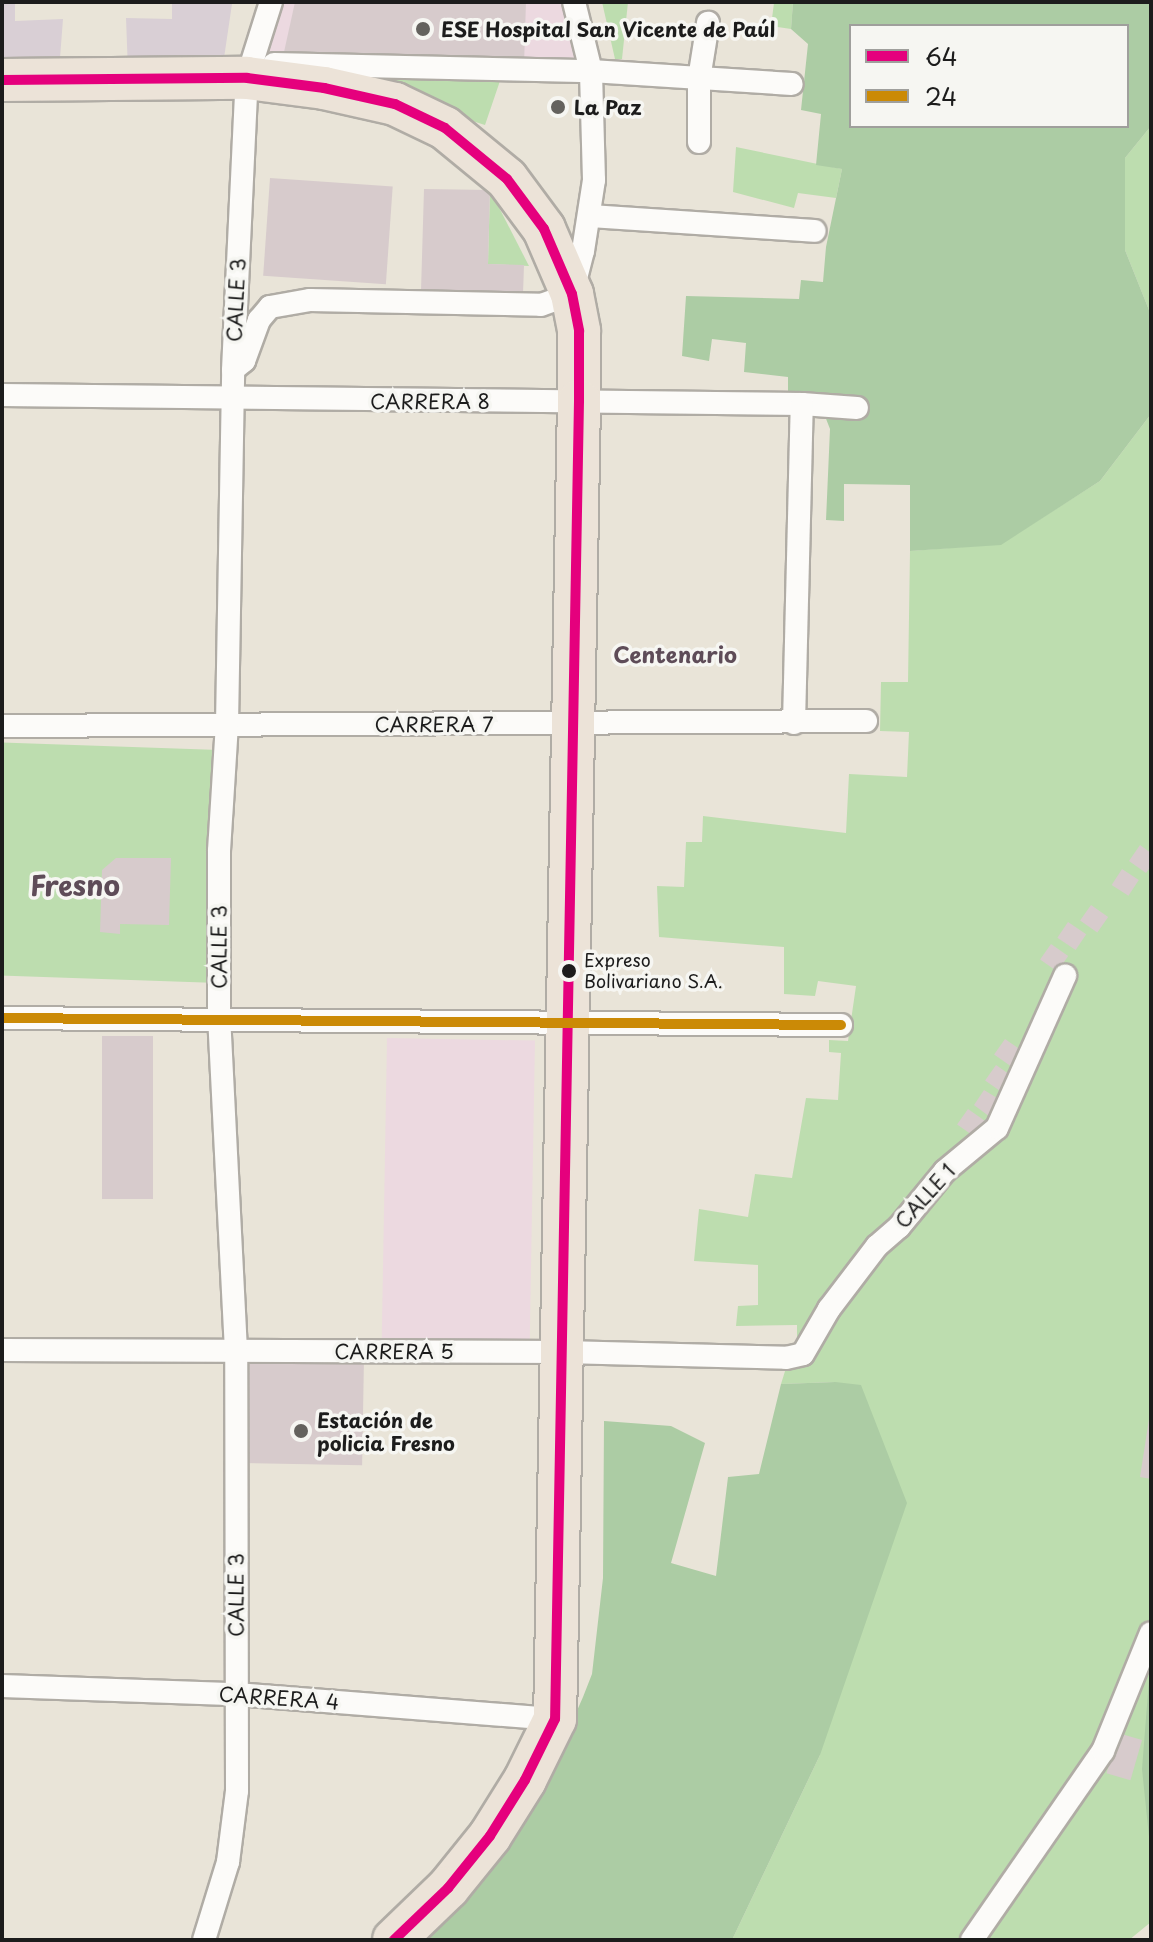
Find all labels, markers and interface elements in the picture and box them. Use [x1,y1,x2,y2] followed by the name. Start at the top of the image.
[441,17,776,41] place label: ESE Hospital San Vicente de Paúl
[412,18,434,40] marker: ESE Hospital San Vicente de Paúl
[849,24,1129,128] legend
[925,38,958,74] text: 64
[925,78,957,114] text: 24
[574,95,642,119] place label: La Paz
[549,98,567,116] marker: La Paz
[222,257,250,343] street label: CALLE 3
[370,389,490,413] street label: CARRERA 8
[613,641,737,667] district label: Centenario
[375,712,493,736] street label: CARRERA 7
[30,868,120,902] district label: Fresno
[207,904,231,990] street label: CALLE 3
[584,950,722,992] place label: Expreso Bolivariano S.A.
[561,963,577,979] marker: Expreso Bolivariano S.A.
[889,1158,961,1234] street label: CALLE 1
[334,1339,454,1363] street label: CARRERA 5
[317,1408,454,1455] place label: Estación de policia Fresno
[292,1422,310,1440] marker: Estación de policia Fresno
[224,1552,248,1638] street label: CALLE 3
[218,1682,340,1714] street label: CARRERA 4

